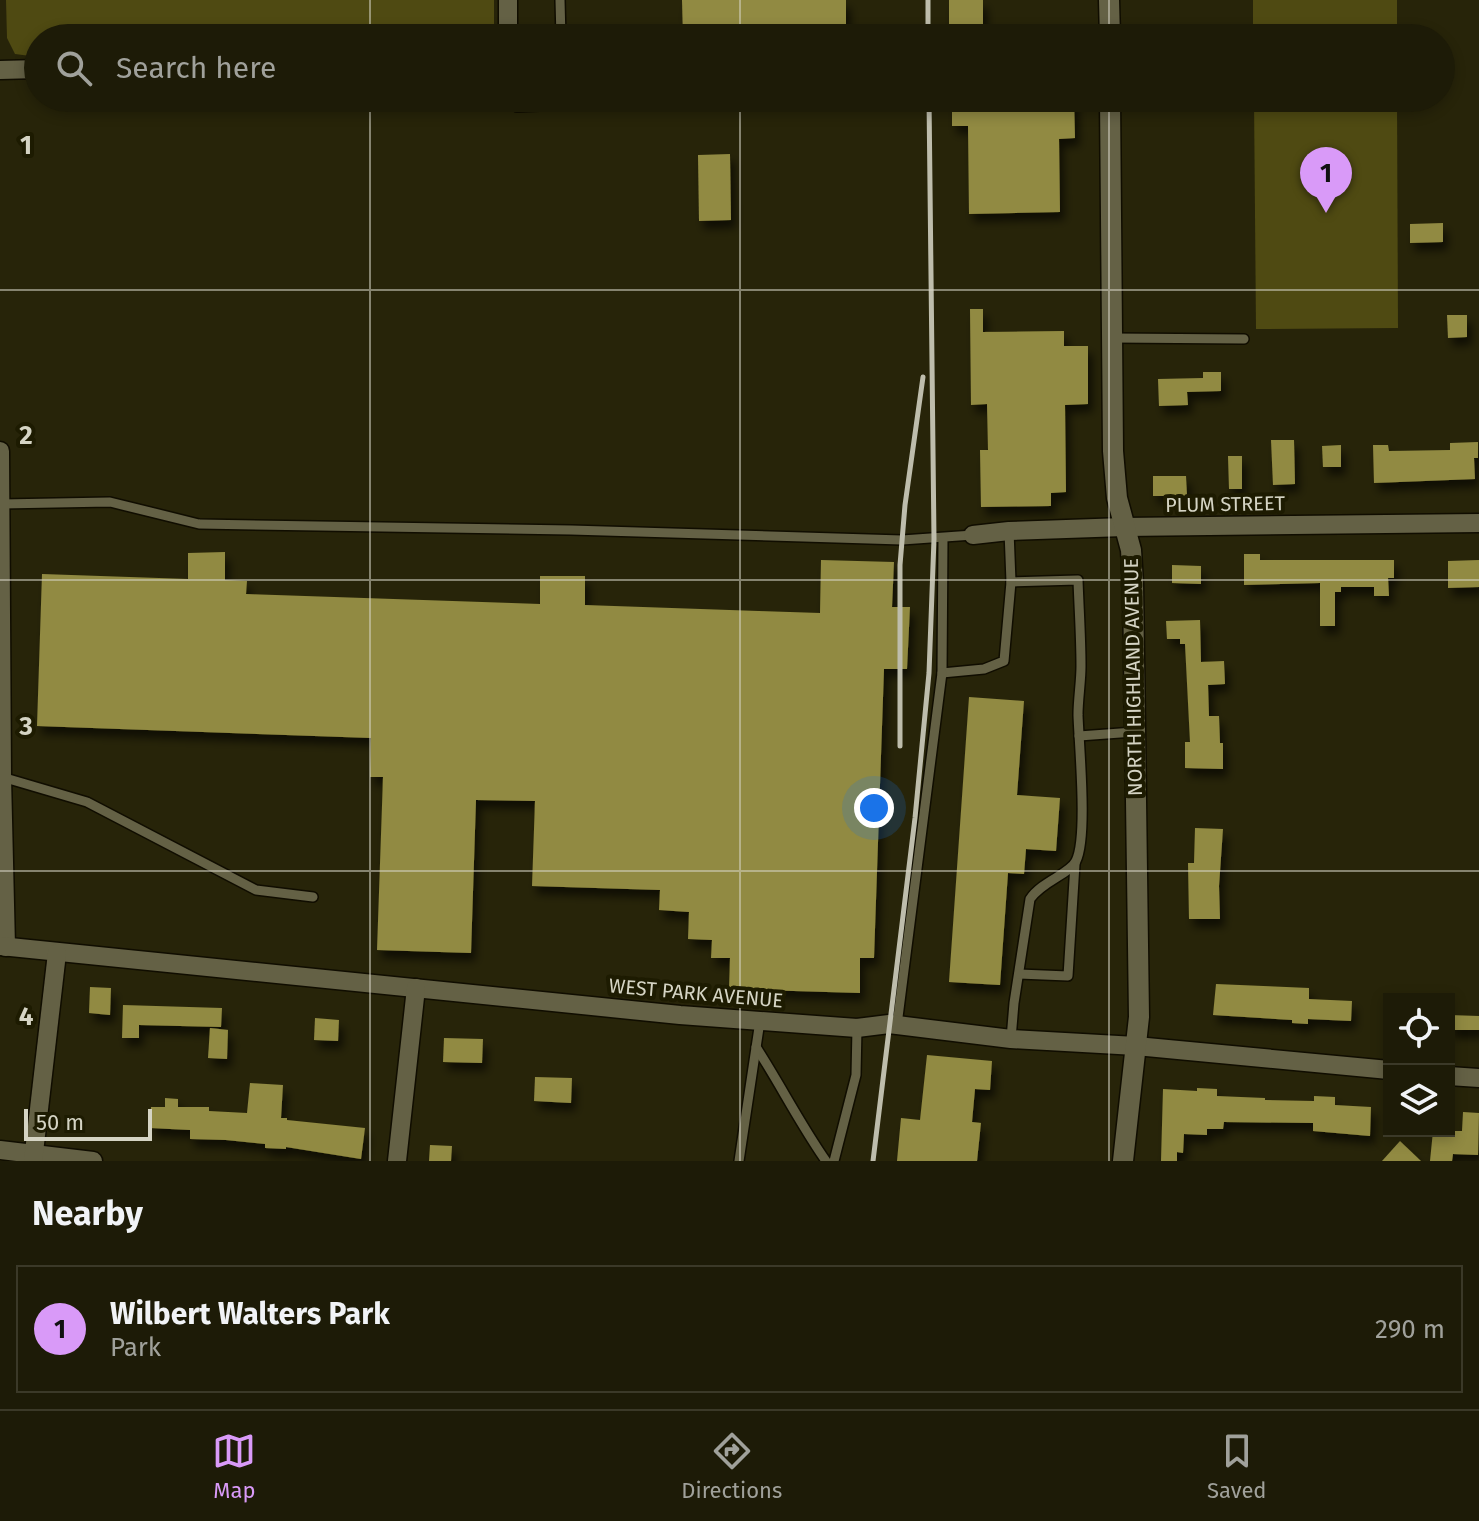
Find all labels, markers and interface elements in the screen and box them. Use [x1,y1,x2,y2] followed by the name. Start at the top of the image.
[24,24,1455,112] search box
[52,46,96,90] icon: search
[116,50,276,86] text: Search here
[20,130,32,161] text: 1
[1300,147,1352,213] pin: 1
[19,420,33,451] text: 2
[1165,491,1286,517] street label: PLUM STREET
[1119,558,1147,796] street label: NORTH HIGHLAND AVENUE
[18,711,33,742] text: 3
[854,788,894,828] your location
[608,973,784,1013] street label: WEST PARK AVENUE
[1383,993,1455,1137] map controls
[1383,993,1455,1065] button: locate
[19,1001,34,1032] text: 4
[1383,1065,1455,1137] button: layers
[24,1105,152,1141] scale bar
[36,1109,84,1136] text: 50 m
[32,1193,143,1234] text: Nearby
[110,1296,390,1332] text: Wilbert Walters Park
[54,1314,66,1345] text: 1
[1375,1314,1445,1345] text: 290 m
[110,1332,161,1363] text: Park
[212,1429,256,1504] tab: Map
[681,1429,782,1504] tab: Directions
[1207,1429,1267,1504] tab: Saved

